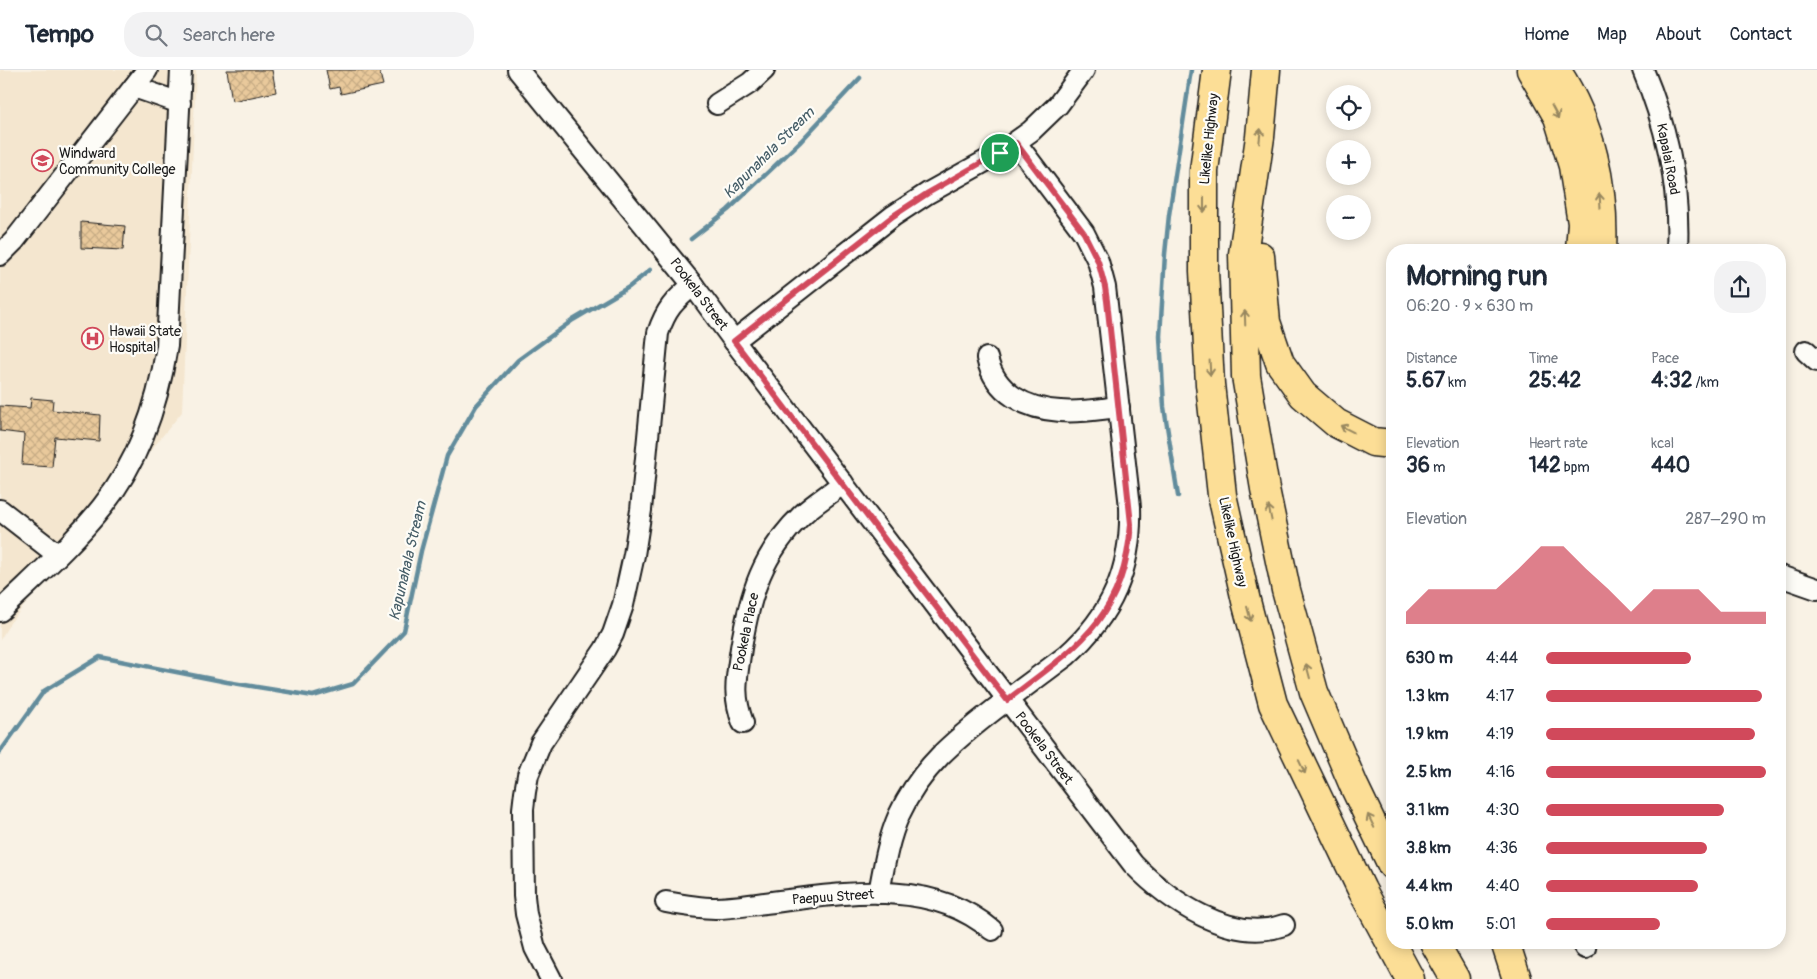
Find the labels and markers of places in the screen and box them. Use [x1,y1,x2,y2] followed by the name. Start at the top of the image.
[979,132,1021,174] pin
[59,145,175,178] place label: Windward Community College
[31,149,55,173] school or university icon: Windward Community College
[109,323,181,356] place label: Hawaii State Hospital
[81,327,105,351] hospital icon: Hawaii State Hospital

